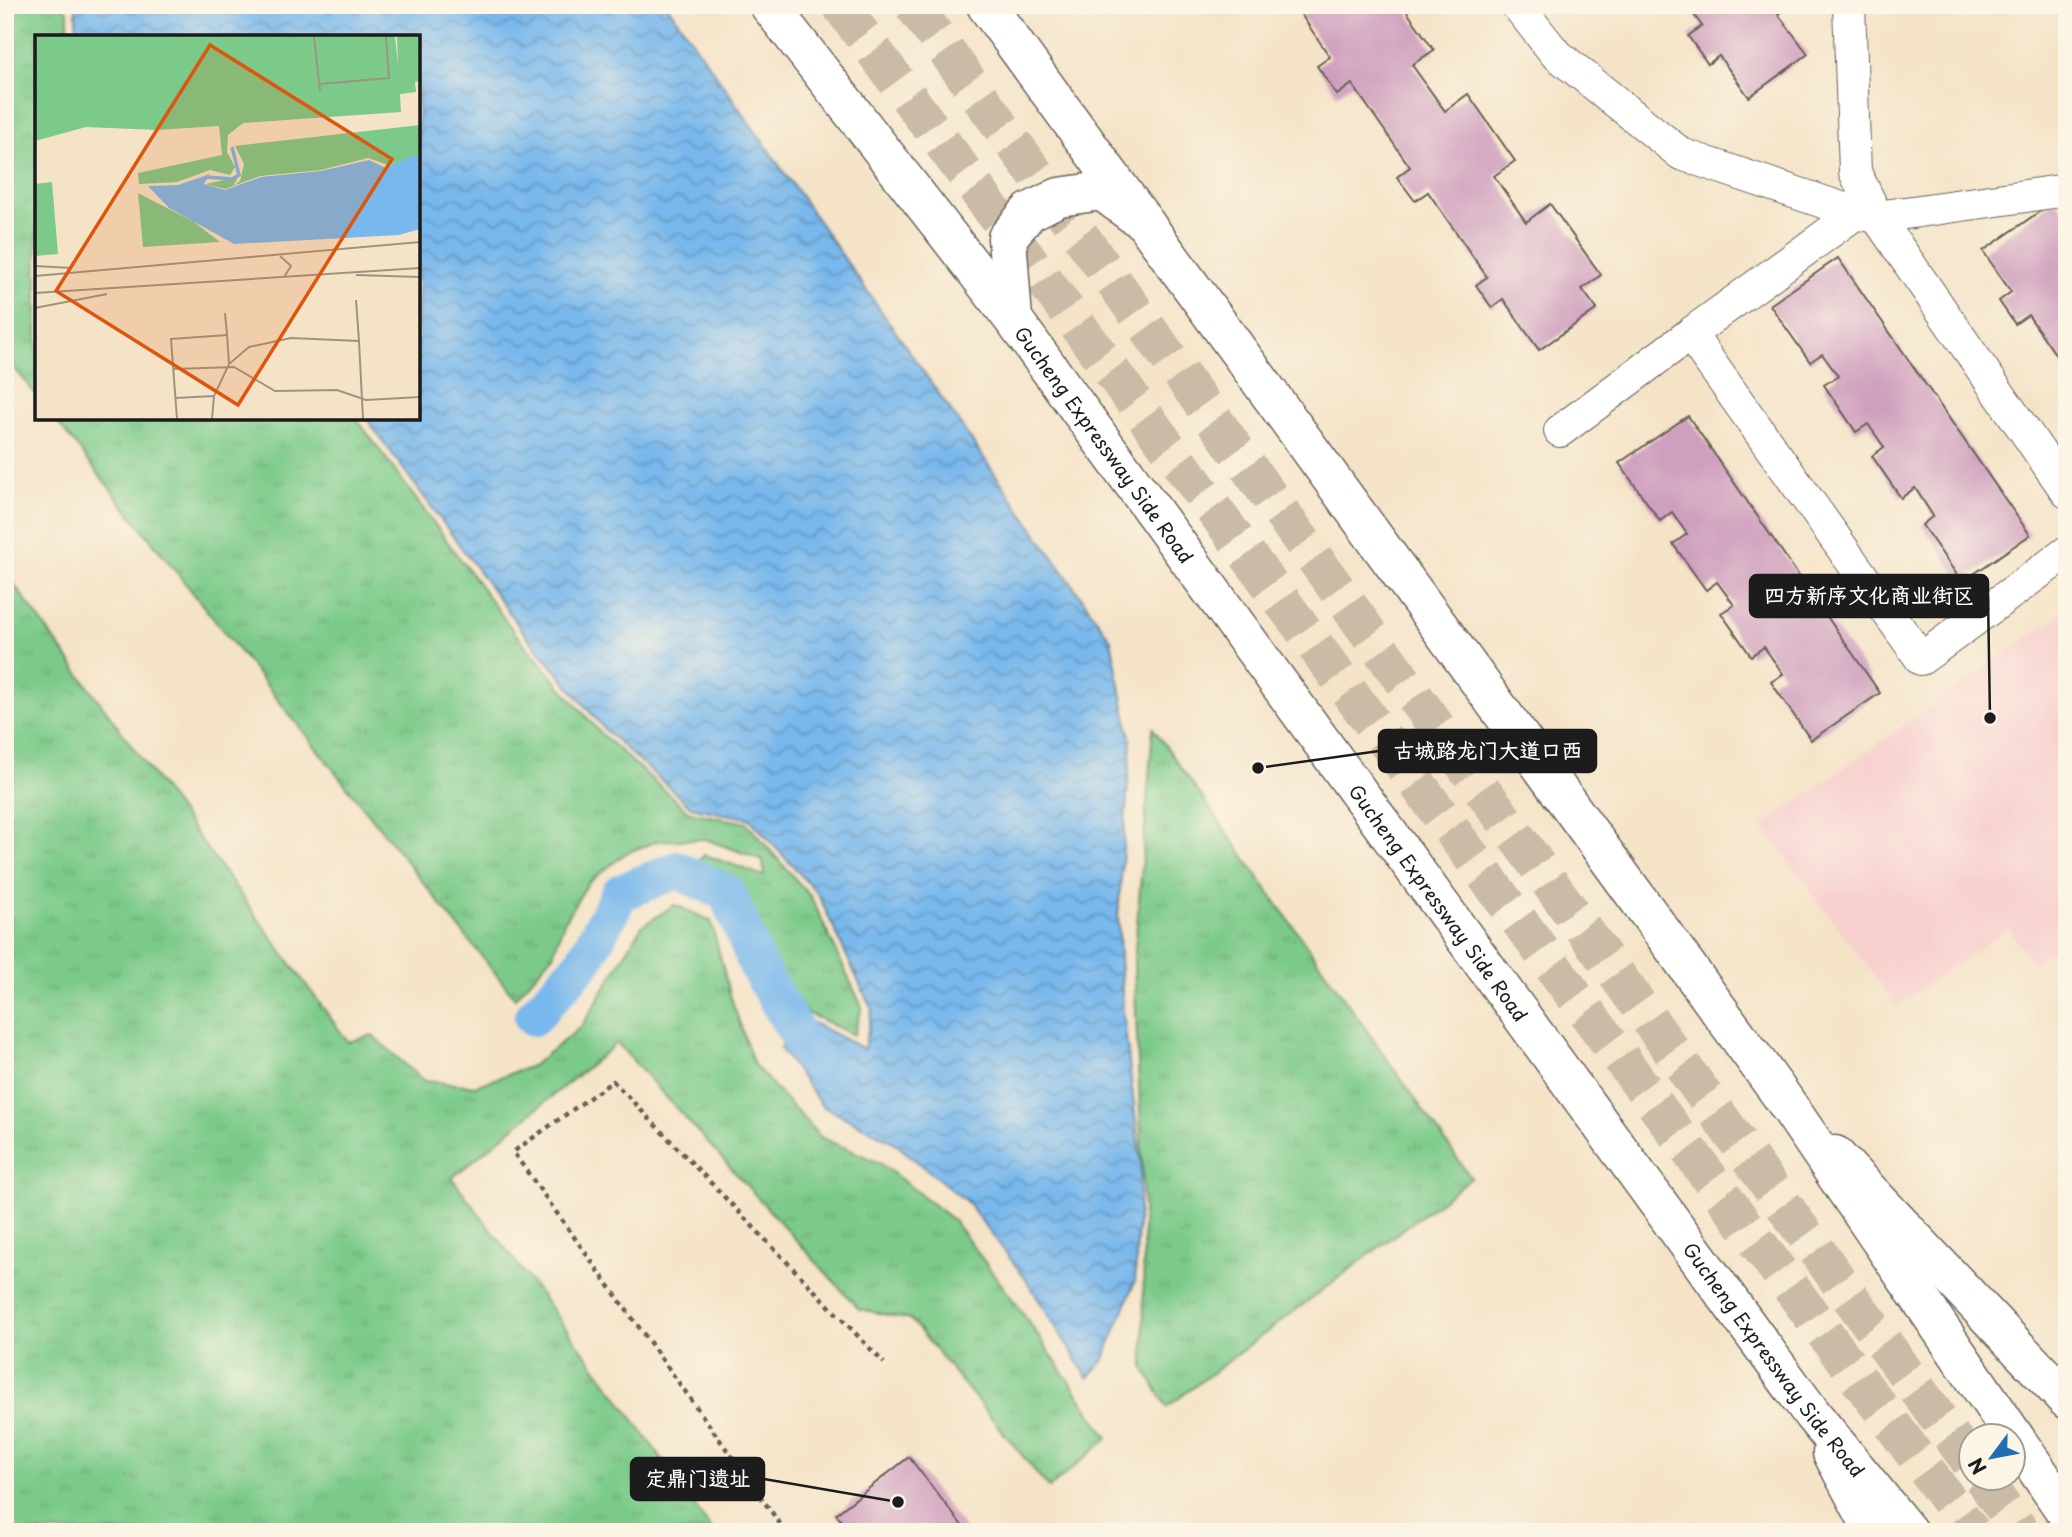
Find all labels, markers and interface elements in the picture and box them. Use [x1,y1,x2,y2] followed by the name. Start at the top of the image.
[35,35,420,420] inset map
[1009,320,1201,569] street label: Gucheng Expressway Side Road
[1750,575,1988,617] callout: 四方新序文化商业街区
[1764,578,1974,610] text: 四方新序文化商业街区
[1379,730,1596,772] callout: 古城路龙门大道口西
[1394,733,1583,765] text: 古城路龙门大道口西
[1343,778,1535,1027] street label: Gucheng Expressway Side Road
[1677,1236,1872,1483] street label: Gucheng Expressway Side Road
[1956,1422,2026,1492] north arrow
[1961,1453,1993,1480] text: N
[631,1458,764,1500] callout: 定鼎门遗址
[646,1461,751,1493] text: 定鼎门遗址

